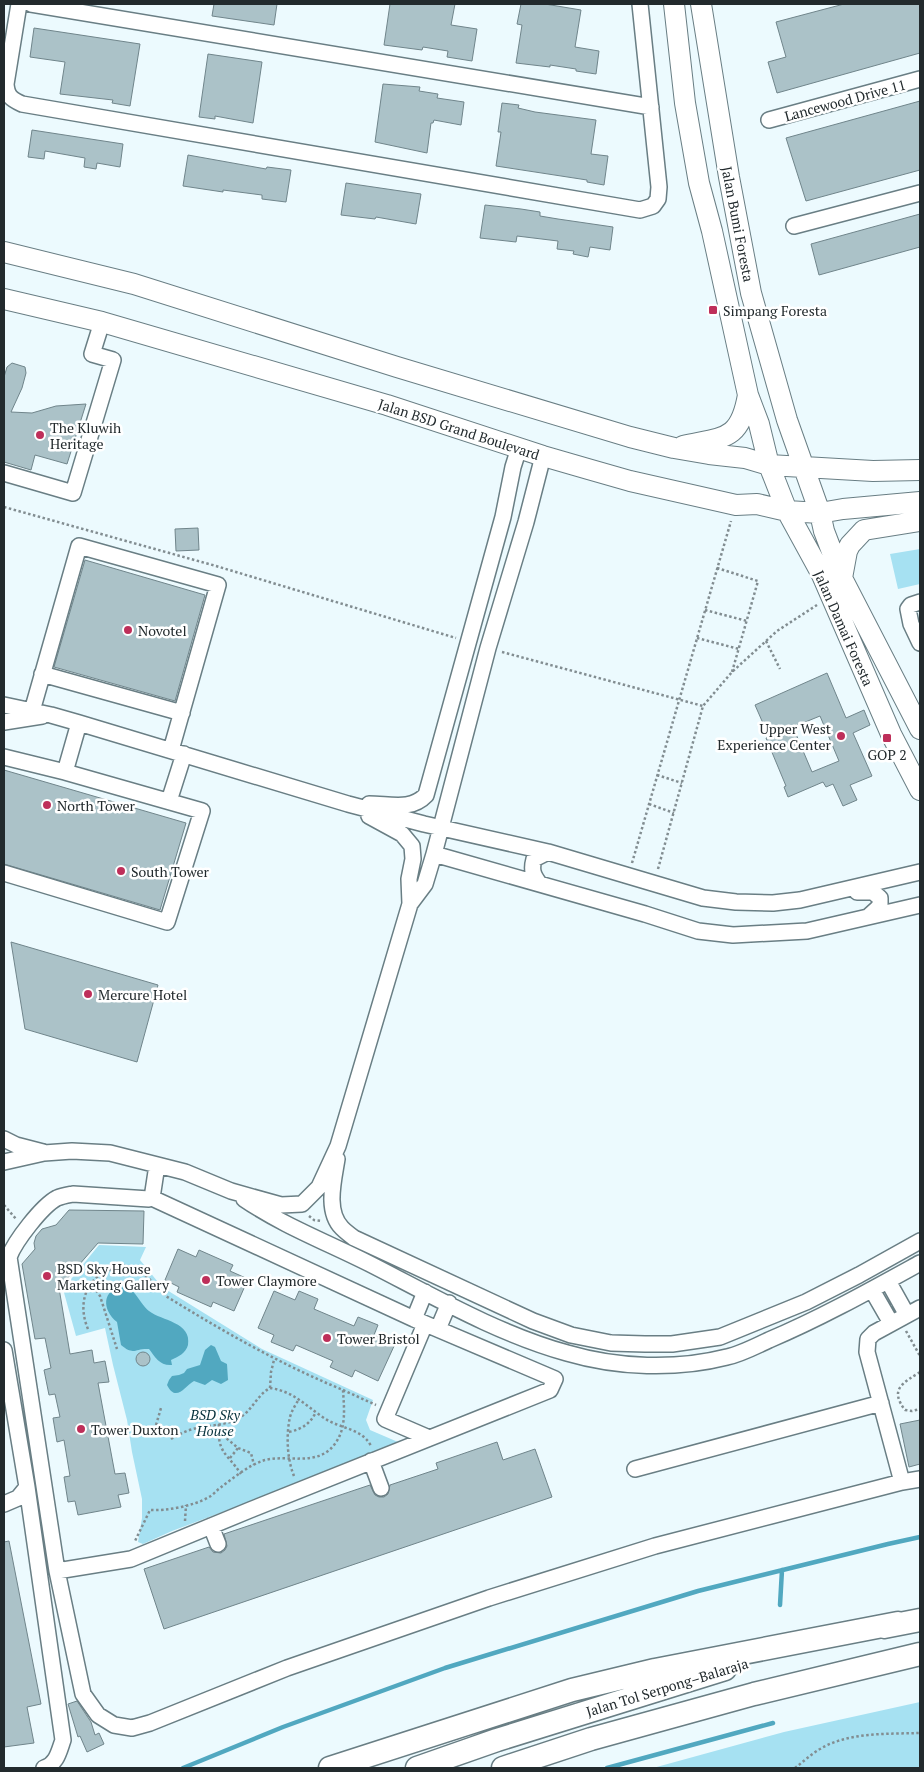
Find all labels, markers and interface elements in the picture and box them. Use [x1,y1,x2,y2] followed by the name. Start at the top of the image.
[782,75,908,125] street label: Lancewood Drive 11
[717,165,759,283] street label: Jalan Bumi Foresta
[723,301,827,320] place label: Simpang Foresta
[707,304,719,316] marker: Simpang Foresta
[376,394,542,464] street label: Jalan BSD Grand Boulevard
[50,418,121,453] place label: The Kluwih Heritage
[34,429,46,441] marker: The Kluwih Heritage
[810,567,878,689] street label: Jalan Damai Foresta
[138,621,187,640] place label: Novotel
[122,624,134,636] marker: Novotel
[717,719,832,754] place label: Upper West Experience Center
[835,730,847,742] marker: Upper West Experience Center
[881,732,893,744] marker: GOP 2
[867,745,907,764] place label: GOP 2
[57,796,136,815] place label: North Tower
[41,799,53,811] marker: North Tower
[131,862,210,881] place label: South Tower
[115,865,127,877] marker: South Tower
[98,985,187,1004] place label: Mercure Hotel
[82,988,94,1000] marker: Mercure Hotel
[57,1259,170,1294] place label: BSD Sky House Marketing Gallery
[41,1270,53,1282] marker: BSD Sky House Marketing Gallery
[216,1271,317,1290] place label: Tower Claymore
[200,1274,212,1286] marker: Tower Claymore
[337,1329,420,1348] place label: Tower Bristol
[321,1332,333,1344] marker: Tower Bristol
[189,1405,240,1440] park label: BSD Sky House
[91,1420,179,1439] place label: Tower Duxton
[75,1423,87,1435] marker: Tower Duxton
[584,1653,750,1721] street label: Jalan Tol Serpong–Balaraja

